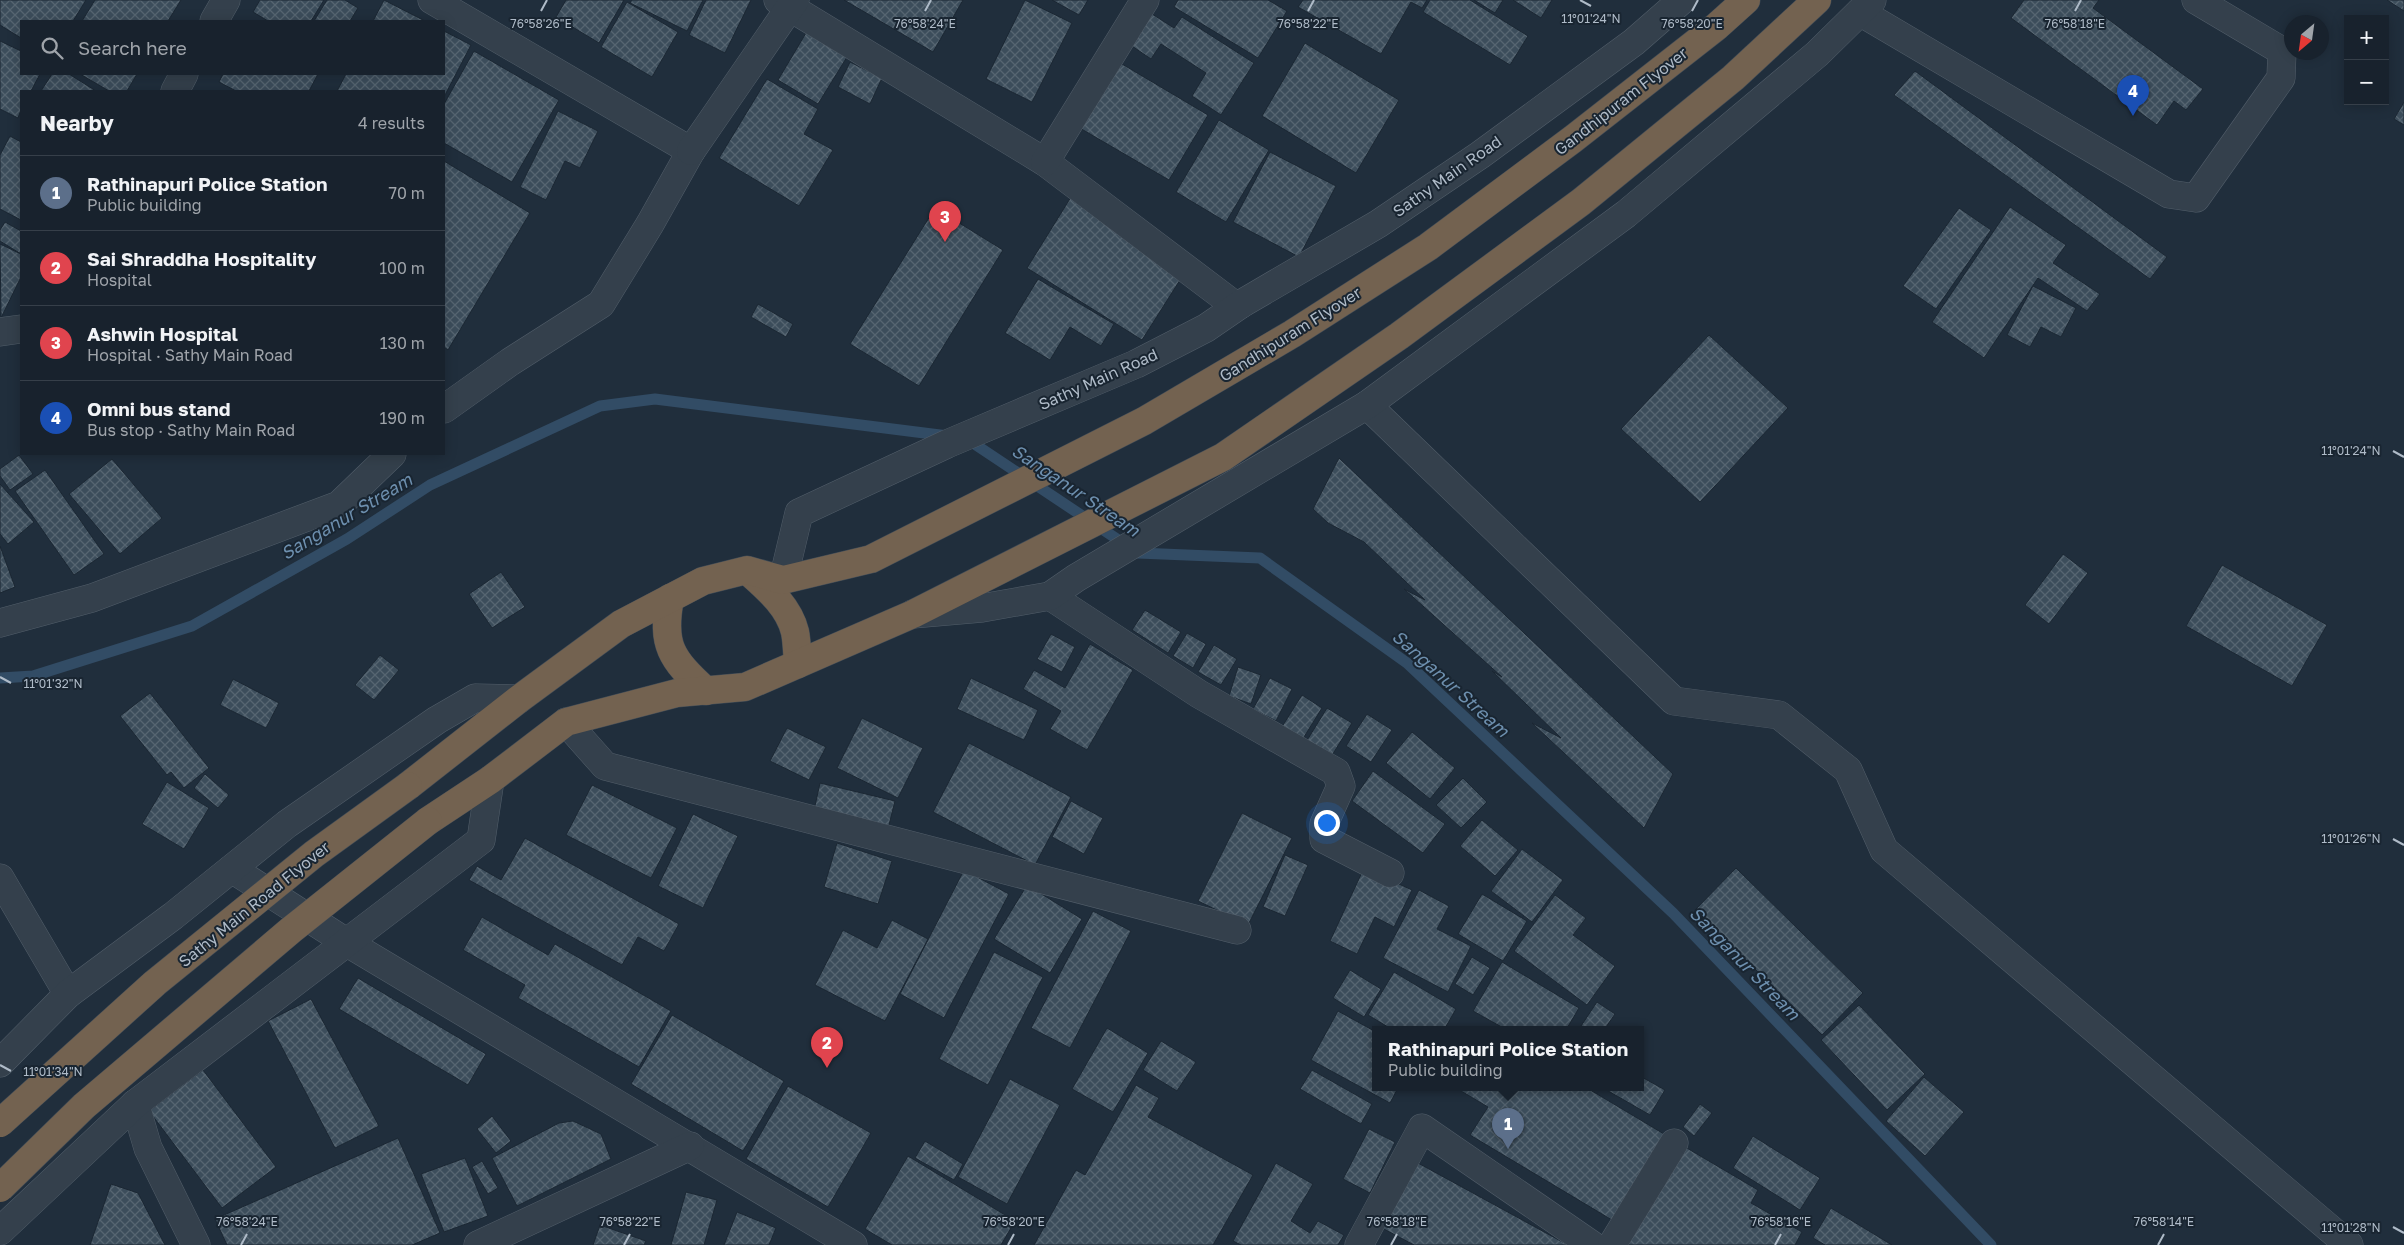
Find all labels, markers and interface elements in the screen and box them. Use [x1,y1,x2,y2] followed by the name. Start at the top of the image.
[1561,11,1621,26] text: 11°01'24"N
[2284,15,2329,60] north arrow
[2344,15,2389,105] map controls
[2344,15,2389,60] button: +
[510,16,572,31] text: 76°58'26"E
[894,16,956,31] text: 76°58'24"E
[1277,16,1339,31] text: 76°58'22"E
[1661,16,1723,31] text: 76°58'20"E
[2045,16,2105,31] text: 76°58'18"E
[20,20,445,75] search box
[38,34,66,62] icon: search
[78,36,187,59] text: Search here
[1550,43,1692,159] street label: Gandhipuram Flyover
[2344,60,2389,105] button: −
[2117,75,2149,116] pin: 4
[40,110,114,136] text: Nearby
[358,113,425,133] text: 4 results
[1389,131,1505,221] street label: Sathy Main Road
[87,172,327,195] text: Rathinapuri Police Station
[52,183,60,203] text: 1
[388,183,425,203] text: 70 m
[87,195,202,215] text: Public building
[929,201,961,242] pin: 3
[87,247,316,270] text: Sai Shraddha Hospitality
[51,258,61,278] text: 2
[379,258,425,278] text: 100 m
[87,270,152,290] text: Hospital
[1215,282,1365,386] street label: Gandhipuram Flyover
[87,322,238,345] text: Ashwin Hospital
[51,333,61,353] text: 3
[380,333,425,353] text: 130 m
[1035,344,1161,414] street label: Sathy Main Road
[87,345,293,365] text: Hospital · Sathy Main Road
[87,397,230,420] text: Omni bus stand
[51,408,61,428] text: 4
[379,408,425,428] text: 190 m
[87,420,295,440] text: Bus stop · Sathy Main Road
[1008,439,1145,541] water label: Sanganur Stream
[2321,443,2381,458] text: 11°01'24"N
[276,468,417,564] water label: Sanganur Stream
[1388,625,1515,742] water label: Sanganur Stream
[23,676,83,691] text: 11°01'32"N
[1314,810,1340,836] your location
[2321,831,2381,846] text: 11°01'26"N
[174,837,334,971] street label: Sathy Main Road Flyover
[1685,902,1805,1025] water label: Sanganur Stream
[1372,1026,1644,1091] popup
[811,1027,843,1068] pin: 2
[1388,1037,1628,1060] text: Rathinapuri Police Station
[1388,1060,1503,1080] text: Public building
[23,1064,83,1079] text: 11°01'34"N
[1492,1108,1524,1149] pin: 1
[216,1214,278,1229] text: 76°58'24"E
[599,1214,661,1229] text: 76°58'22"E
[983,1214,1045,1229] text: 76°58'20"E
[1367,1214,1427,1229] text: 76°58'18"E
[1751,1214,1811,1229] text: 76°58'16"E
[2134,1214,2194,1229] text: 76°58'14"E
[2321,1220,2381,1235] text: 11°01'28"N

